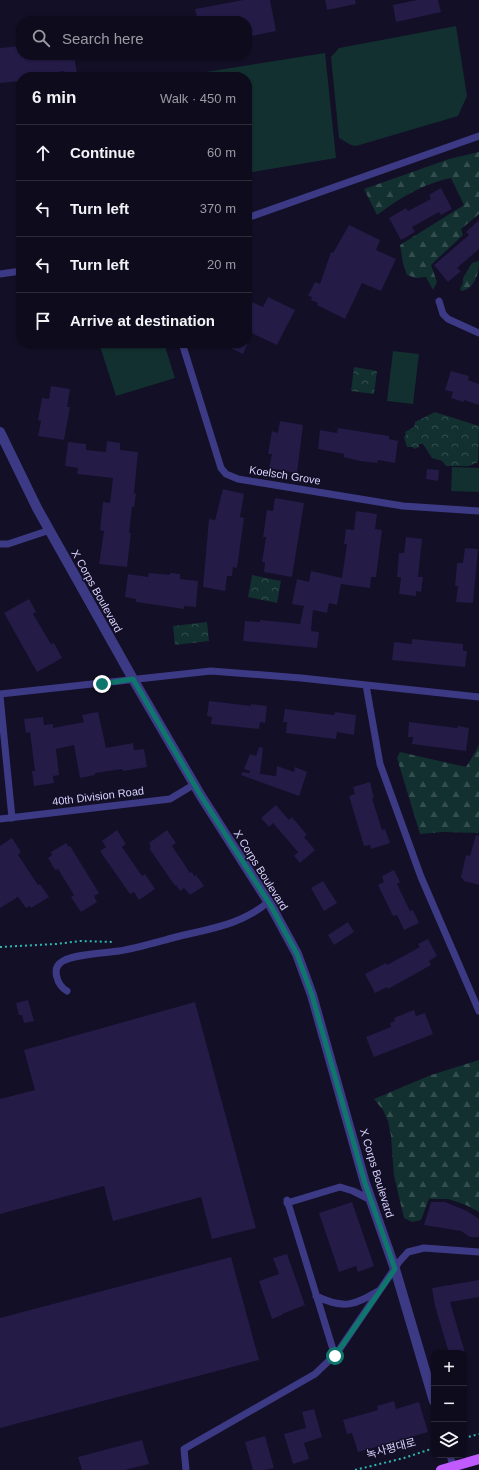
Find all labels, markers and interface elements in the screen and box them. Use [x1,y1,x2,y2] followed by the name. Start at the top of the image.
[16,16,252,60] search box
[30,27,52,49] icon: search
[62,30,144,47] text: Search here
[32,88,76,107] text: 6 min
[160,91,236,106] text: Walk · 450 m
[32,142,54,164] icon: ahead
[70,144,135,161] text: Continue
[207,145,236,160] text: 60 m
[32,198,54,220] icon: left
[70,200,129,217] text: Turn left
[200,201,236,216] text: 370 m
[32,254,54,276] icon: left
[70,256,129,273] text: Turn left
[207,257,236,272] text: 20 m
[32,310,54,332] icon: arrive
[70,312,215,329] text: Arrive at destination
[248,463,322,487] street label: Koelsch Grove
[69,548,125,634] street label: X Corps Boulevard
[93,675,111,693] route end
[51,784,145,808] street label: 40th Division Road
[231,828,291,912] street label: X Corps Boulevard
[358,1127,396,1219] street label: X Corps Boulevard
[326,1347,344,1365] route start
[431,1350,467,1458] map controls
[431,1350,467,1386] button: +
[431,1386,467,1422] button: −
[431,1422,467,1458] button: layers
[365,1436,417,1460] street label: 녹사평대로

